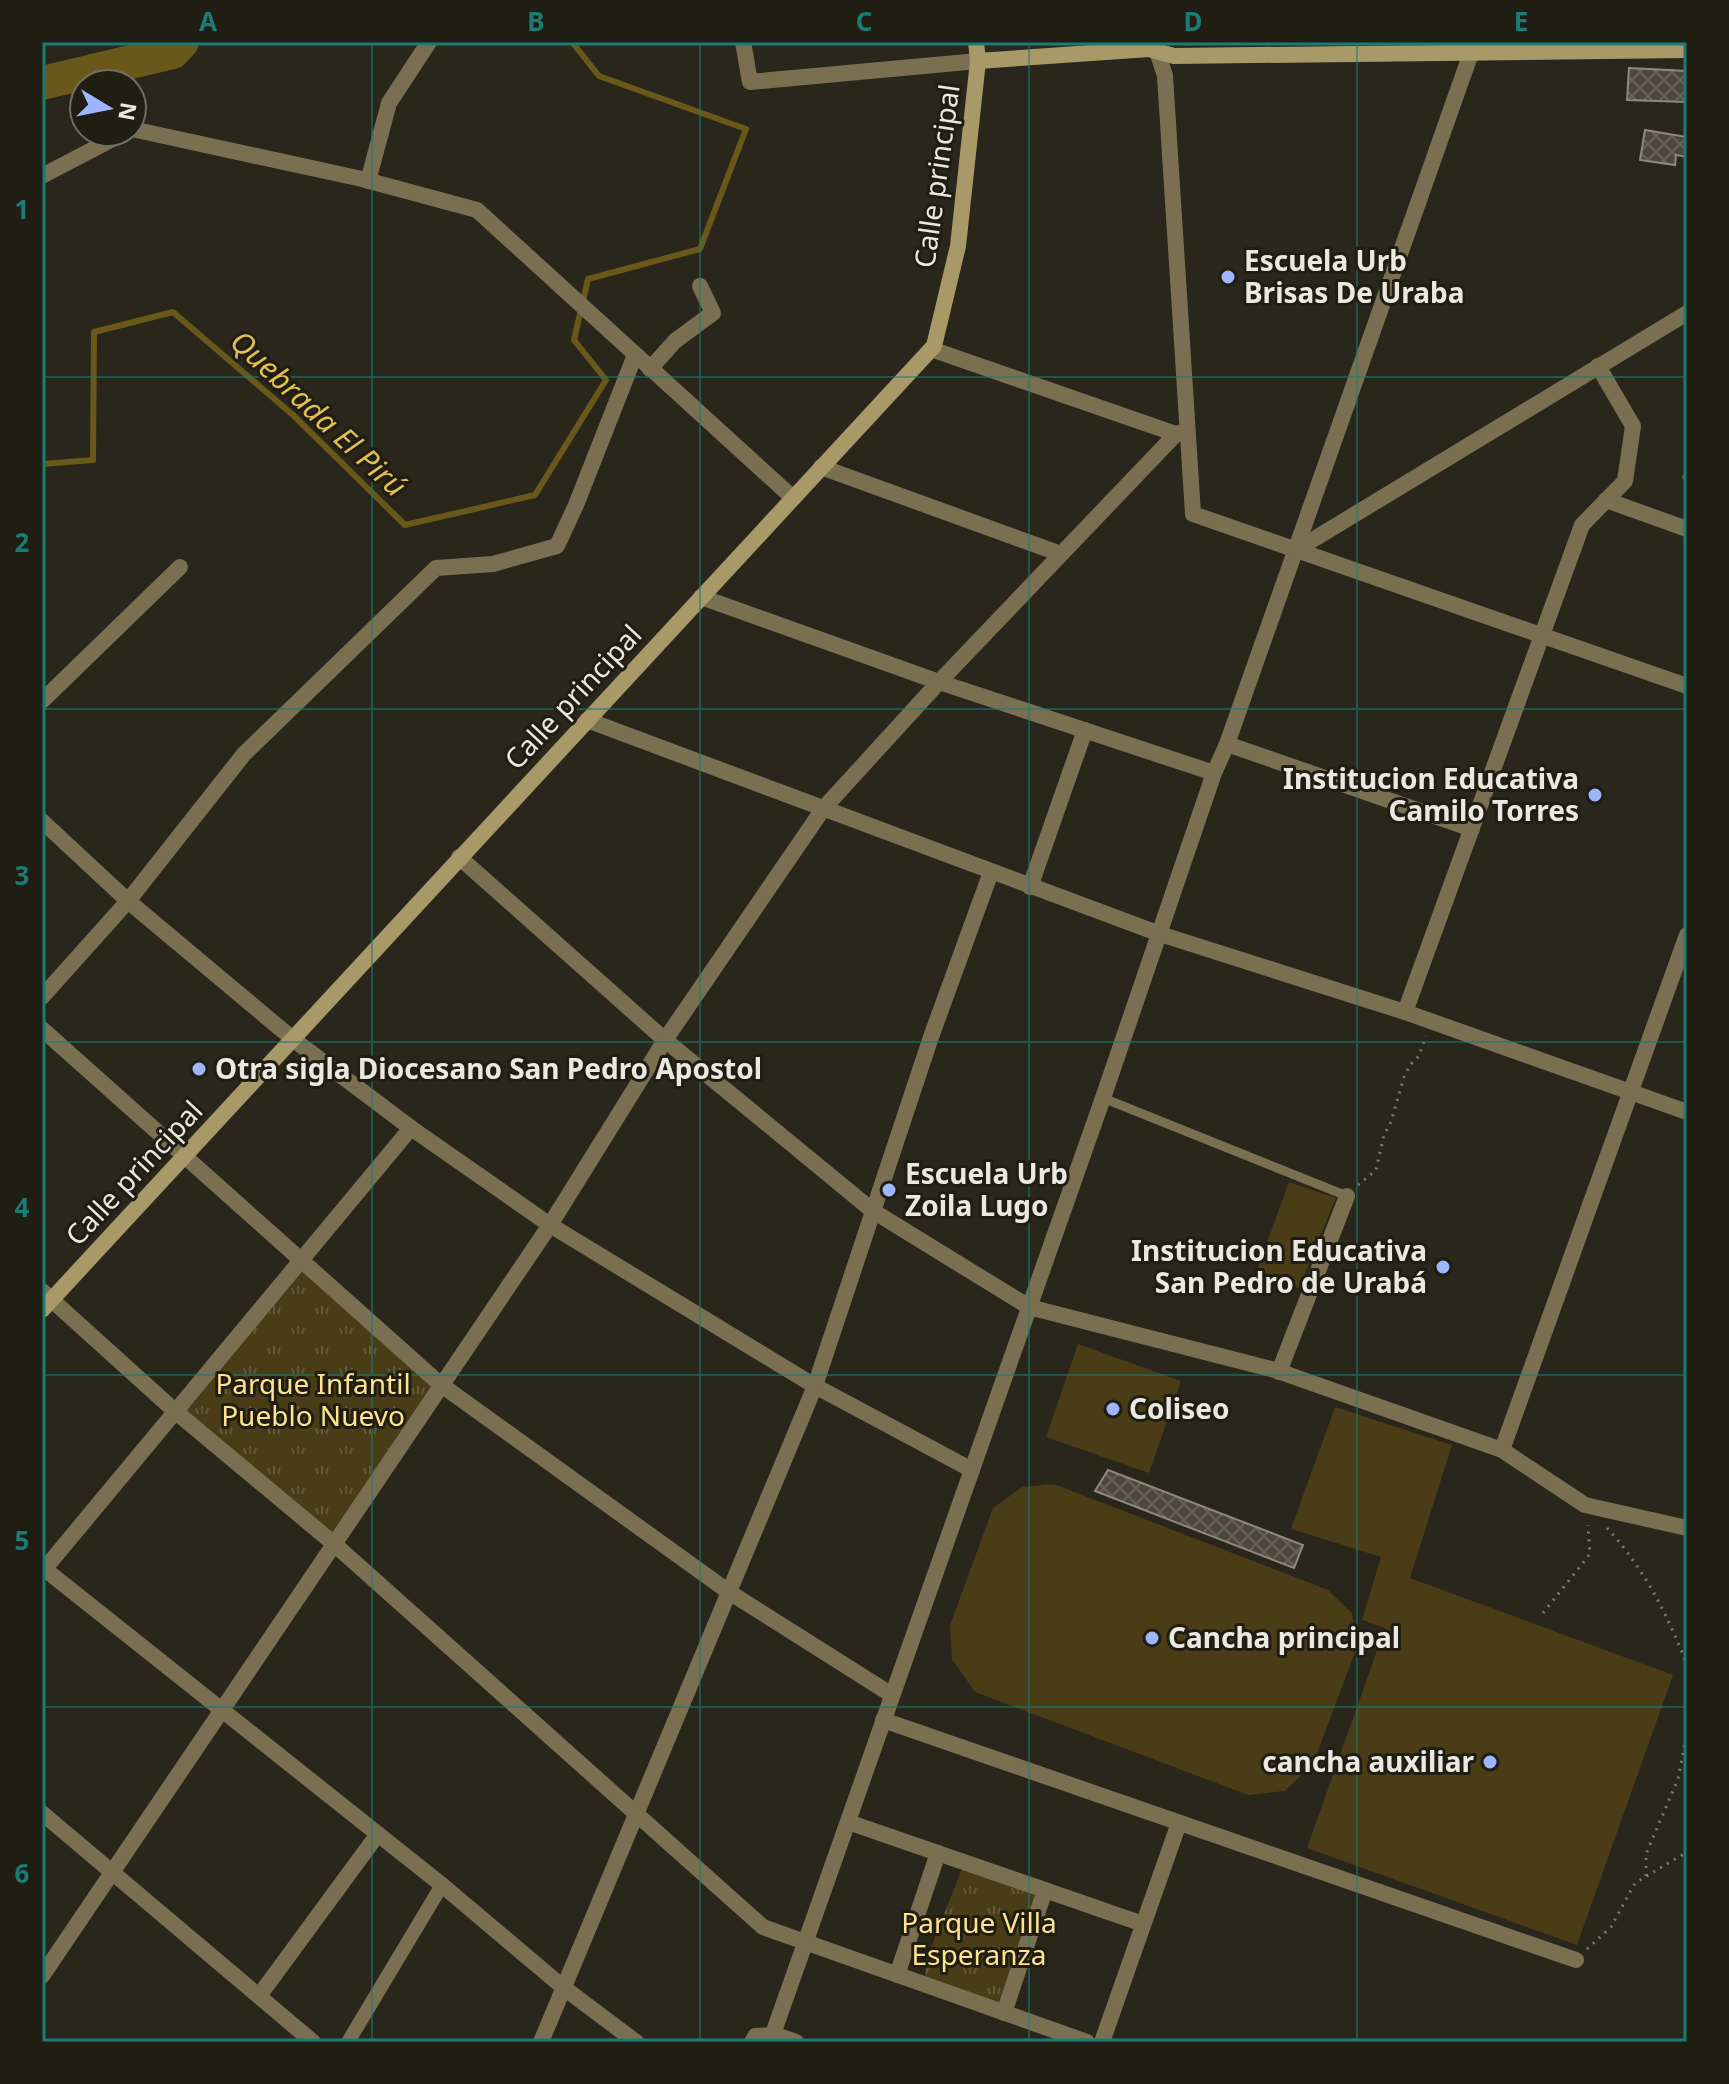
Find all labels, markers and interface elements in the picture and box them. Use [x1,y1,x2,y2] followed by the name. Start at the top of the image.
[199,3,217,39] text: A
[527,3,545,39] text: B
[856,3,872,39] text: C
[1183,3,1203,39] text: D
[1514,3,1528,39] text: E
[68,68,148,148] north arrow
[904,82,968,270] street label: Calle principal
[112,100,145,123] text: N
[15,191,29,227] text: 1
[1244,241,1465,311] place label: Escuela Urb Brisas De Uraba
[1219,268,1237,286] marker: Escuela Urb Brisas De Uraba
[222,321,416,505] water label: Quebrada El Pirú
[15,524,30,560] text: 2
[495,616,649,777] street label: Calle principal
[1283,759,1579,829] place label: Institucion Educativa Camilo Torres
[1586,786,1604,804] marker: Institucion Educativa Camilo Torres
[15,857,29,893] text: 3
[215,1049,762,1087] place label: Otra sigla Diocesano San Pedro Apostol
[190,1060,208,1078] marker: Otra sigla Diocesano San Pedro Apostol
[56,1092,210,1253] street label: Calle principal
[905,1154,1068,1224] place label: Escuela Urb Zoila Lugo
[880,1181,898,1199] marker: Escuela Urb Zoila Lugo
[15,1189,30,1225] text: 4
[1131,1231,1427,1301] place label: Institucion Educativa San Pedro de Urabá
[1434,1258,1452,1276] marker: Institucion Educativa San Pedro de Urabá
[215,1364,411,1434] park label: Parque Infantil Pueblo Nuevo
[1129,1389,1229,1427] place label: Coliseo
[1104,1400,1122,1418] marker: Coliseo
[15,1522,29,1558] text: 5
[1168,1618,1400,1656] place label: Cancha principal
[1143,1629,1161,1647] marker: Cancha principal
[1262,1742,1474,1780] place label: cancha auxiliar
[1481,1753,1499,1771] marker: cancha auxiliar
[15,1855,30,1891] text: 6
[901,1903,1057,1973] park label: Parque Villa Esperanza

